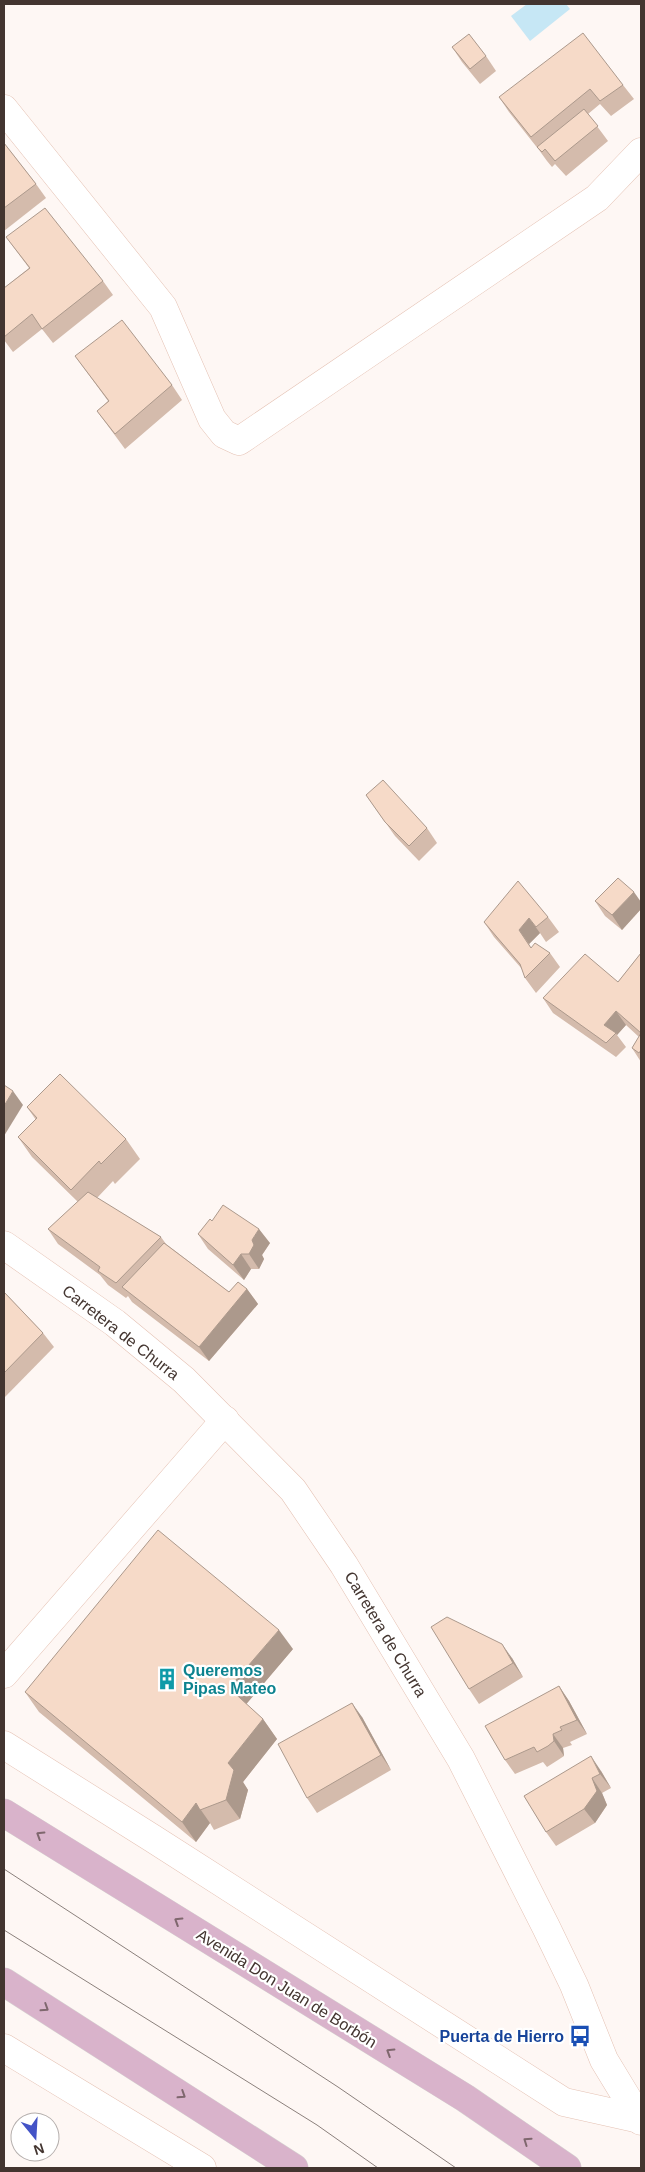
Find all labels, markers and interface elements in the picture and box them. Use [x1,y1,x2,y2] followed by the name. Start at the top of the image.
[59,1282,182,1383] street label: Carretera de Churra
[341,1569,430,1700] street label: Carretera de Churra
[183,1662,277,1697] place label: Queremos Pipas Mateo
[154,1666,180,1692] building icon: Queremos Pipas Mateo
[36,1832,45,1841] one-way arrow
[174,1917,183,1927] one-way arrow
[194,1926,380,2051] street label: Avenida Don Juan de Borbón
[39,2002,48,2011] one-way arrow
[567,2023,593,2049] bus stop icon: Puerta de Hierro
[440,2028,564,2045] place label: Puerta de Hierro
[387,2049,396,2058] one-way arrow
[176,2089,185,2099] one-way arrow
[10,2112,60,2162] north arrow
[523,2138,532,2147] one-way arrow
[32,2140,46,2159] text: N

